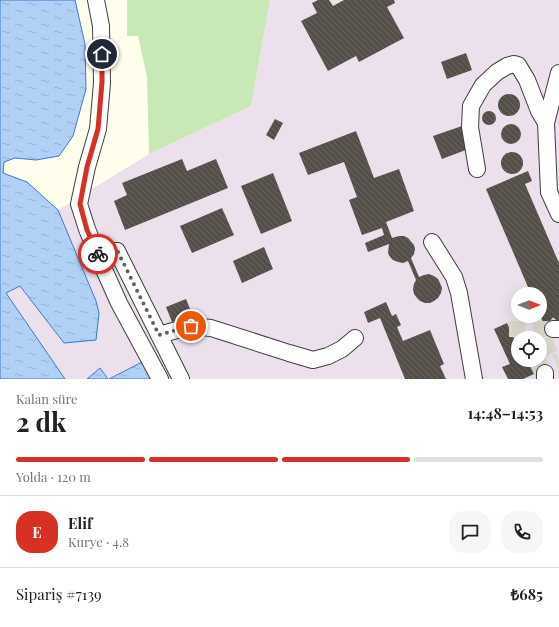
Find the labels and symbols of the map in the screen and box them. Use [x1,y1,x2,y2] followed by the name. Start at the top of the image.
[85,37,119,71] pin
[78,234,118,274] courier
[511,287,547,323] north arrow
[174,309,208,343] pin

